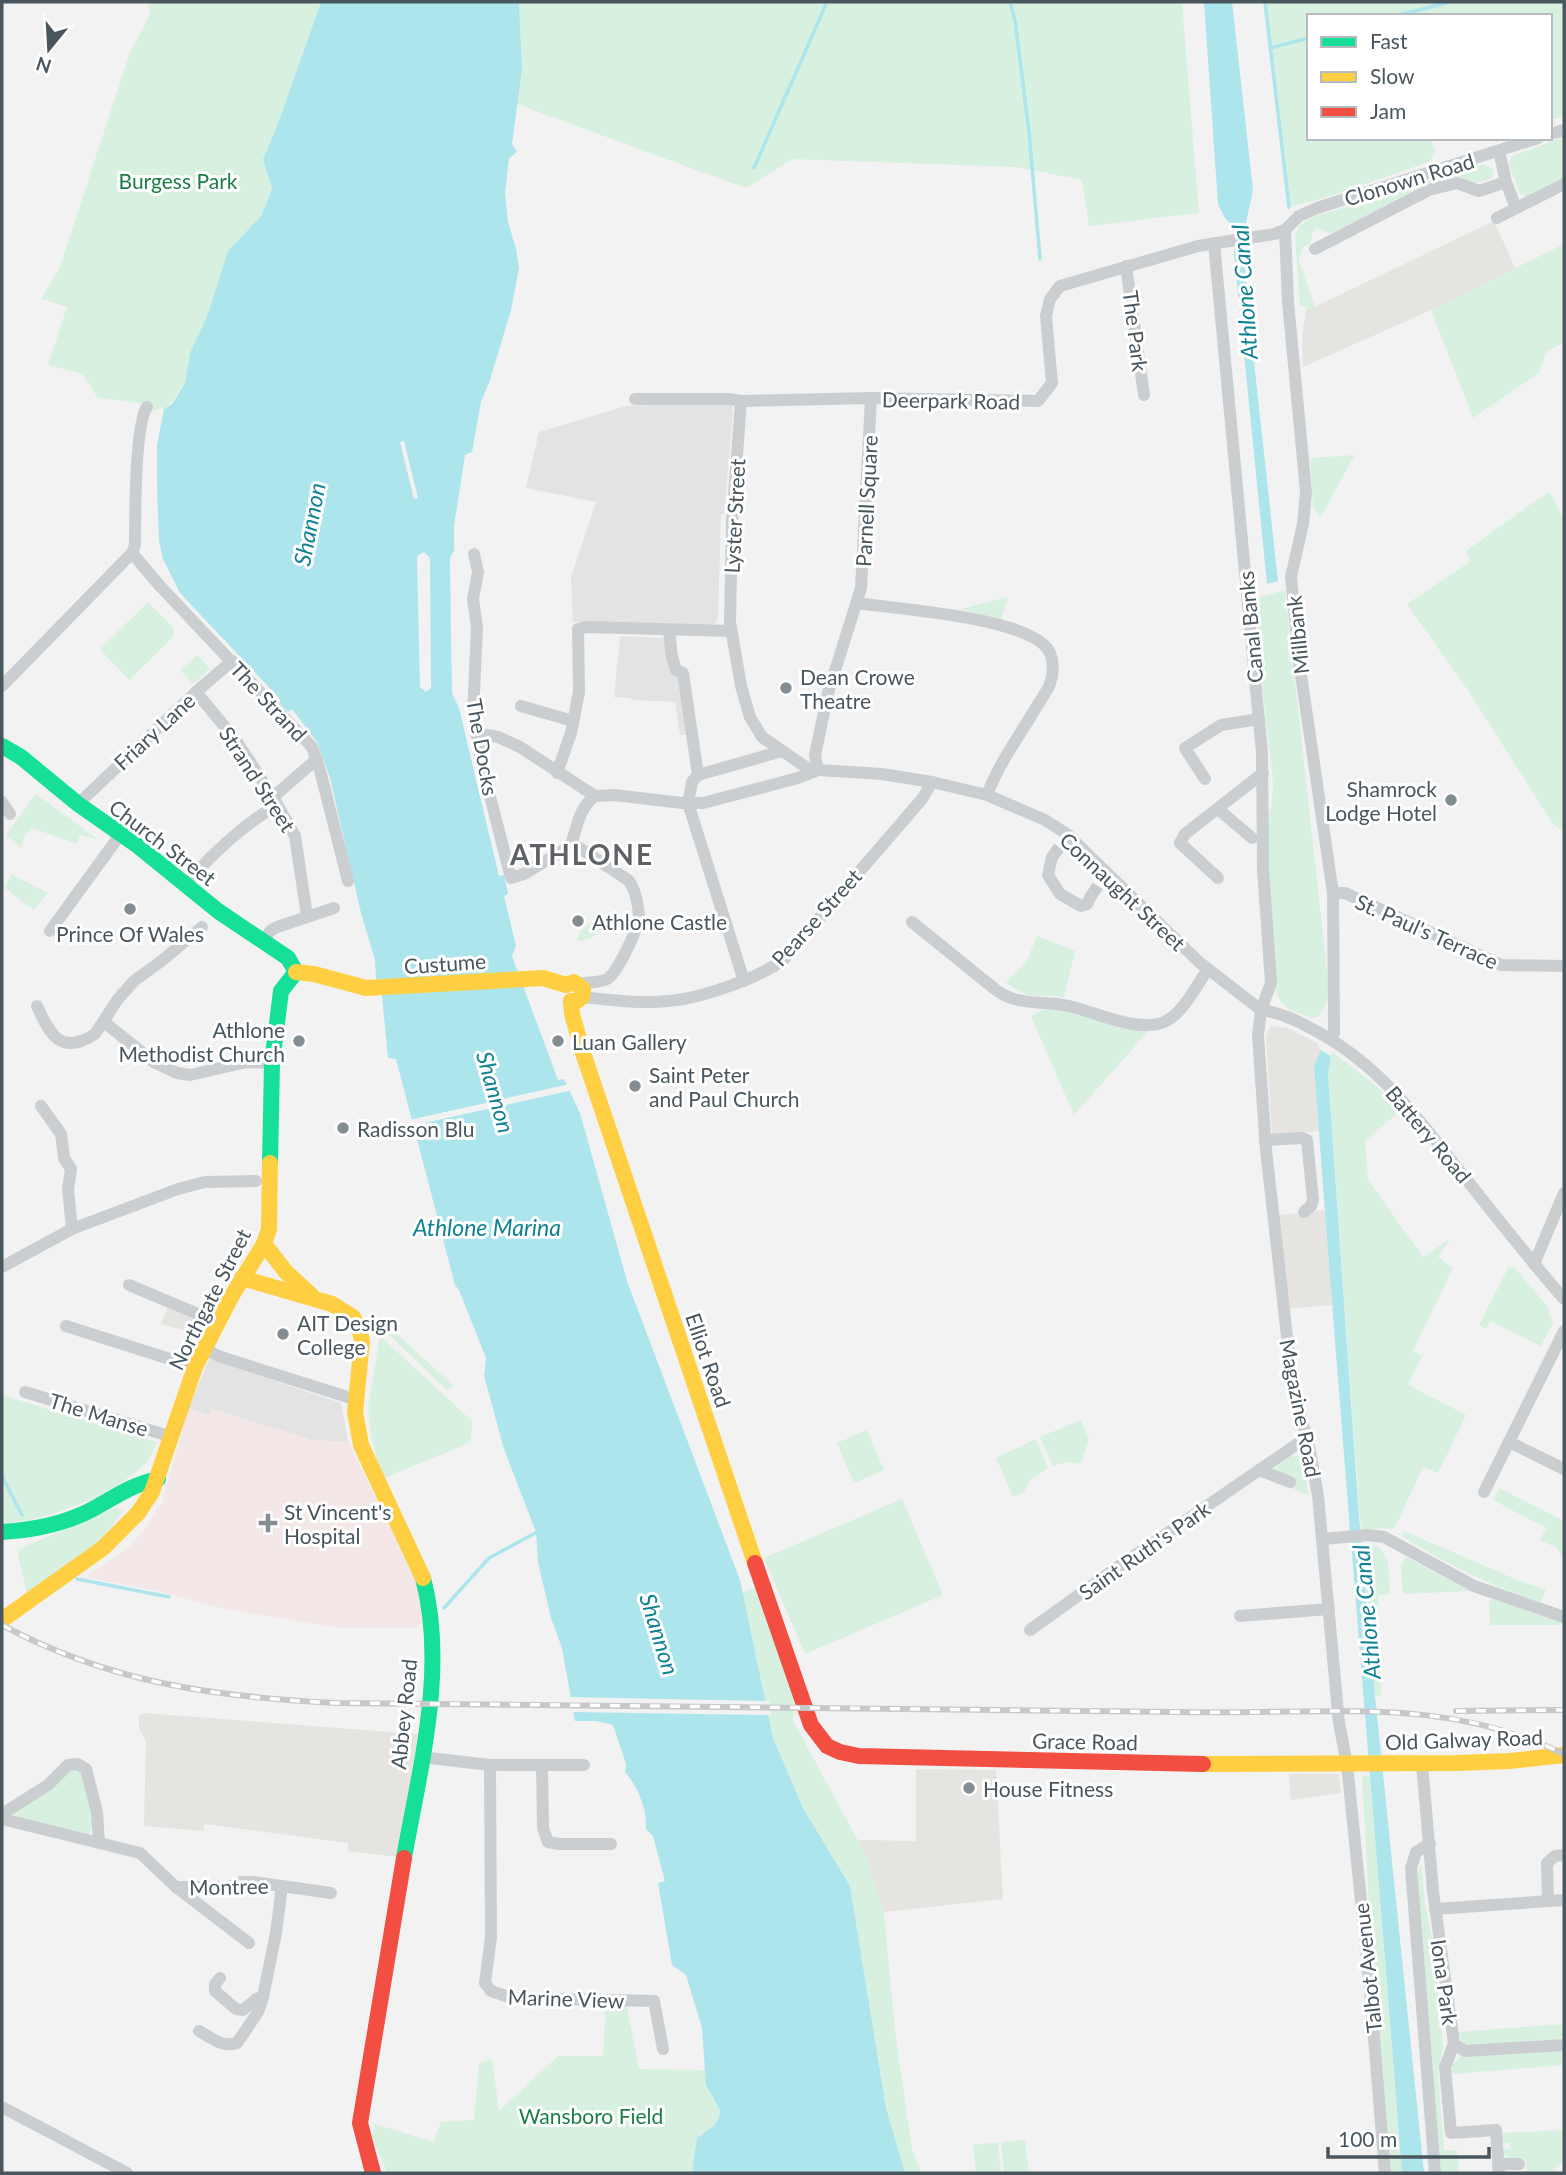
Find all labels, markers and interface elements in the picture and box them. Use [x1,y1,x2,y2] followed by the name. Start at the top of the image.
[14,14,84,84] north arrow
[1307,14,1552,140] legend
[1370,28,1408,53] text: Fast
[33,52,54,79] text: N
[1370,63,1415,88] text: Slow
[1370,98,1406,123] text: Jam
[1341,147,1477,211] street label: Clonown Road
[119,168,238,193] park label: Burgess Park
[1225,224,1263,361] water label: Athlone Canal
[1119,289,1153,373] street label: The Park
[882,386,1020,414] street label: Deerpark Road
[850,434,882,568] street label: Parnell Square
[719,457,750,574] street label: Lyster Street
[287,480,331,568] water label: Shannon
[1233,570,1267,684] street label: Canal Banks
[1280,594,1314,676] street label: Millbank
[226,656,312,746] street label: The Strand
[800,664,915,713] place label: Dean Crowe Theatre
[778,680,794,696] marker: Dean Crowe Theatre
[108,687,200,775] street label: Friary Lane
[462,697,504,797] street label: The Docks
[215,722,302,837] street label: Strand Street
[1325,776,1437,825] place label: Shamrock Lodge Hotel
[1443,792,1459,808] marker: Shamrock Lodge Hotel
[105,794,222,891] street label: Church Street
[1055,827,1191,956] street label: Connaught Street
[509,837,654,871] district label: ATHLONE
[766,863,866,971] street label: Pearse Street
[1352,888,1502,974] street label: St. Paul's Terrace
[122,901,138,917] marker: Prince Of Wales
[592,909,727,934] place label: Athlone Castle
[570,913,586,929] marker: Athlone Castle
[56,921,204,946] place label: Prince Of Wales
[403,948,487,978] street label: Custume
[118,1017,285,1066] place label: Athlone Methodist Church
[572,1029,687,1054] place label: Luan Gallery
[291,1033,307,1049] marker: Athlone Methodist Church
[550,1033,566,1049] marker: Luan Gallery
[471,1048,521,1136] water label: Shannon
[649,1062,799,1111] place label: Saint Peter and Paul Church
[627,1078,643,1094] marker: Saint Peter and Paul Church
[1381,1080,1477,1188] street label: Battery Road
[357,1116,474,1141] place label: Radisson Blu
[335,1120,351,1136] marker: Radisson Blu
[412,1213,561,1241] water label: Athlone Marina
[163,1224,256,1374] street label: Northgate Street
[297,1310,398,1359] place label: AIT Design College
[681,1310,737,1410] street label: Elliot Road
[275,1326,291,1342] marker: AIT Design College
[1275,1337,1327,1479] street label: Magazine Road
[47,1387,151,1441] street label: The Manse
[1074,1495,1215,1604] street label: Saint Ruth's Park
[284,1499,391,1548] place label: St Vincent's Hospital
[258,1513,278,1533] marker: St Vincent's Hospital
[1346,1544,1386,1681] water label: Athlone Canal
[634,1590,686,1678] water label: Shannon
[385,1658,421,1770] street label: Abbey Road
[1385,1724,1543,1754] street label: Old Galway Road
[1032,1728,1138,1754] street label: Grace Road
[983,1776,1113,1801] place label: House Fitness
[961,1780,977,1796] marker: House Fitness
[189,1873,269,1899] street label: Montree
[1348,1902,1386,2034] street label: Talbot Avenue
[1427,1938,1463,2027] street label: Iona Park
[507,1983,625,2013] street label: Marine View
[519,2103,663,2128] park label: Wansboro Field
[1328,2116,1489,2160] scale bar
[1338,2126,1397,2151] text: 100 m

